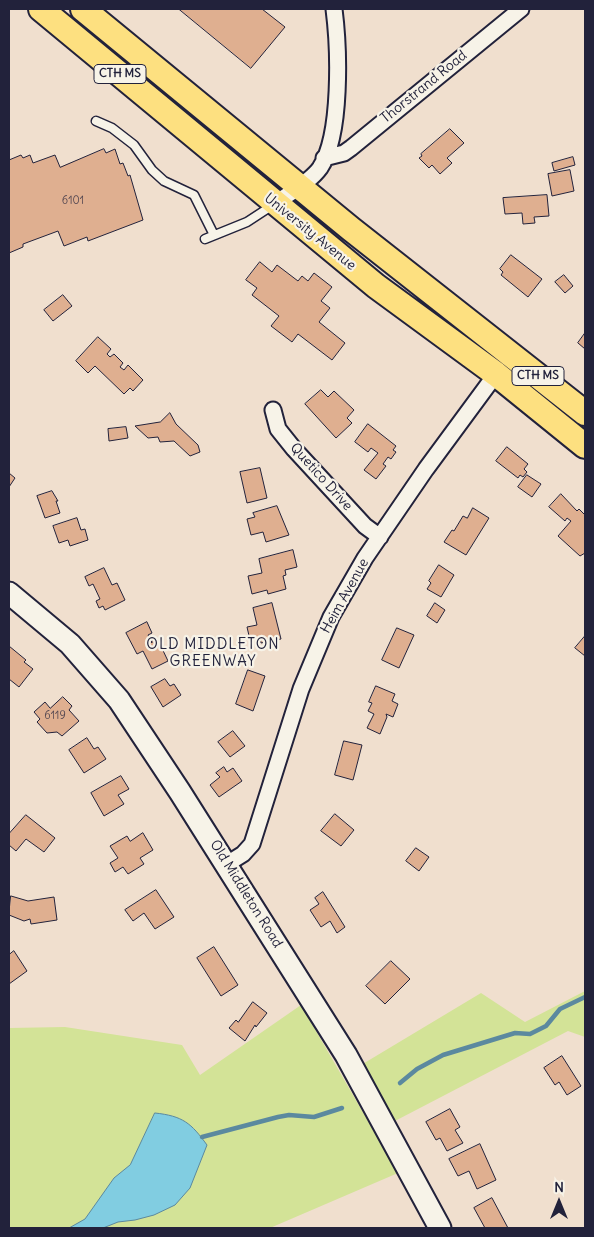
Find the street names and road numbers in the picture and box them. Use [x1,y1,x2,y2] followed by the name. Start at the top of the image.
[377,47,471,127] street label: Thorstrand Road
[94,64,146,84] road number: CTH MS
[261,190,359,274] street label: University Avenue
[512,366,564,386] road number: CTH MS
[286,440,356,514] street label: Quetico Drive
[317,556,373,636] street label: Heim Avenue
[206,837,286,951] street label: Old Middleton Road

